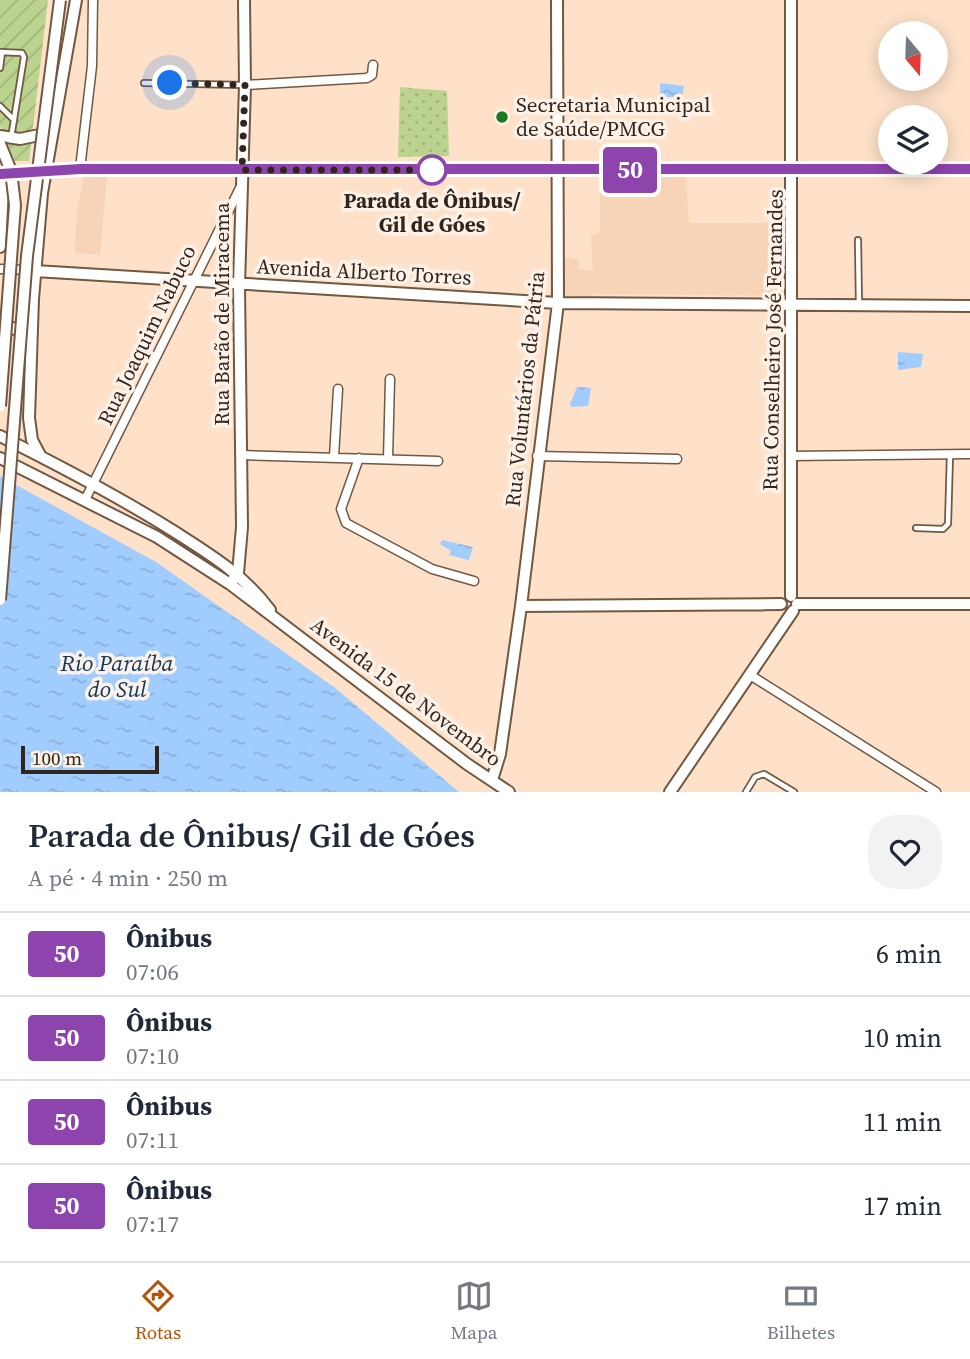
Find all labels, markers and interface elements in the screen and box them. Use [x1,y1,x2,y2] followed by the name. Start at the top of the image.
[878,21,948,91] north arrow
[878,21,948,175] map controls
[152,65,187,100] your location
[516,90,710,143] place label: Secretaria Municipal de Saúde/PMCG
[878,105,948,175] button: layers
[494,109,510,125] marker: Secretaria Municipal de Saúde/PMCG
[598,147,662,193] line badge: 50
[617,153,643,186] text: 50
[417,155,447,185] marker: Parada de Ônibus/ Gil de Góes
[343,186,521,239] place label: Parada de Ônibus/ Gil de Góes
[755,189,790,491] street label: Rua Conselheiro José Fernandes
[207,202,236,426] street label: Rua Barão de Miracema
[90,240,203,429] street label: Rua Joaquim Nabuco
[256,251,472,292] street label: Avenida Alberto Torres
[498,269,551,508] street label: Rua Voluntários da Pátria
[305,610,508,773] street label: Avenida 15 de Novembro
[59,647,174,705] water label: Rio Paraíba do Sul
[21,743,159,775] scale bar
[32,745,82,771] text: 100 m
[28,813,475,858] text: Parada de Ônibus/ Gil de Góes
[868,815,942,889] button: heart
[28,862,228,894] text: A pé · 4 min · 250 m
[126,920,212,956] text: Ônibus
[876,936,942,972] text: 6 min
[53,937,80,970] text: 50
[126,956,179,988] text: 07:06
[126,1004,212,1040] text: Ônibus
[863,1020,942,1056] text: 10 min
[53,1021,80,1054] text: 50
[126,1040,179,1072] text: 07:10
[126,1088,212,1124] text: Ônibus
[863,1104,942,1140] text: 11 min
[53,1105,80,1138] text: 50
[126,1124,179,1156] text: 07:11
[126,1172,212,1208] text: Ônibus
[863,1188,942,1224] text: 17 min
[53,1189,80,1222] text: 50
[126,1208,179,1240] text: 07:17
[135,1277,181,1345] tab: Rotas
[451,1277,497,1345] tab: Mapa
[767,1277,835,1345] tab: Bilhetes

